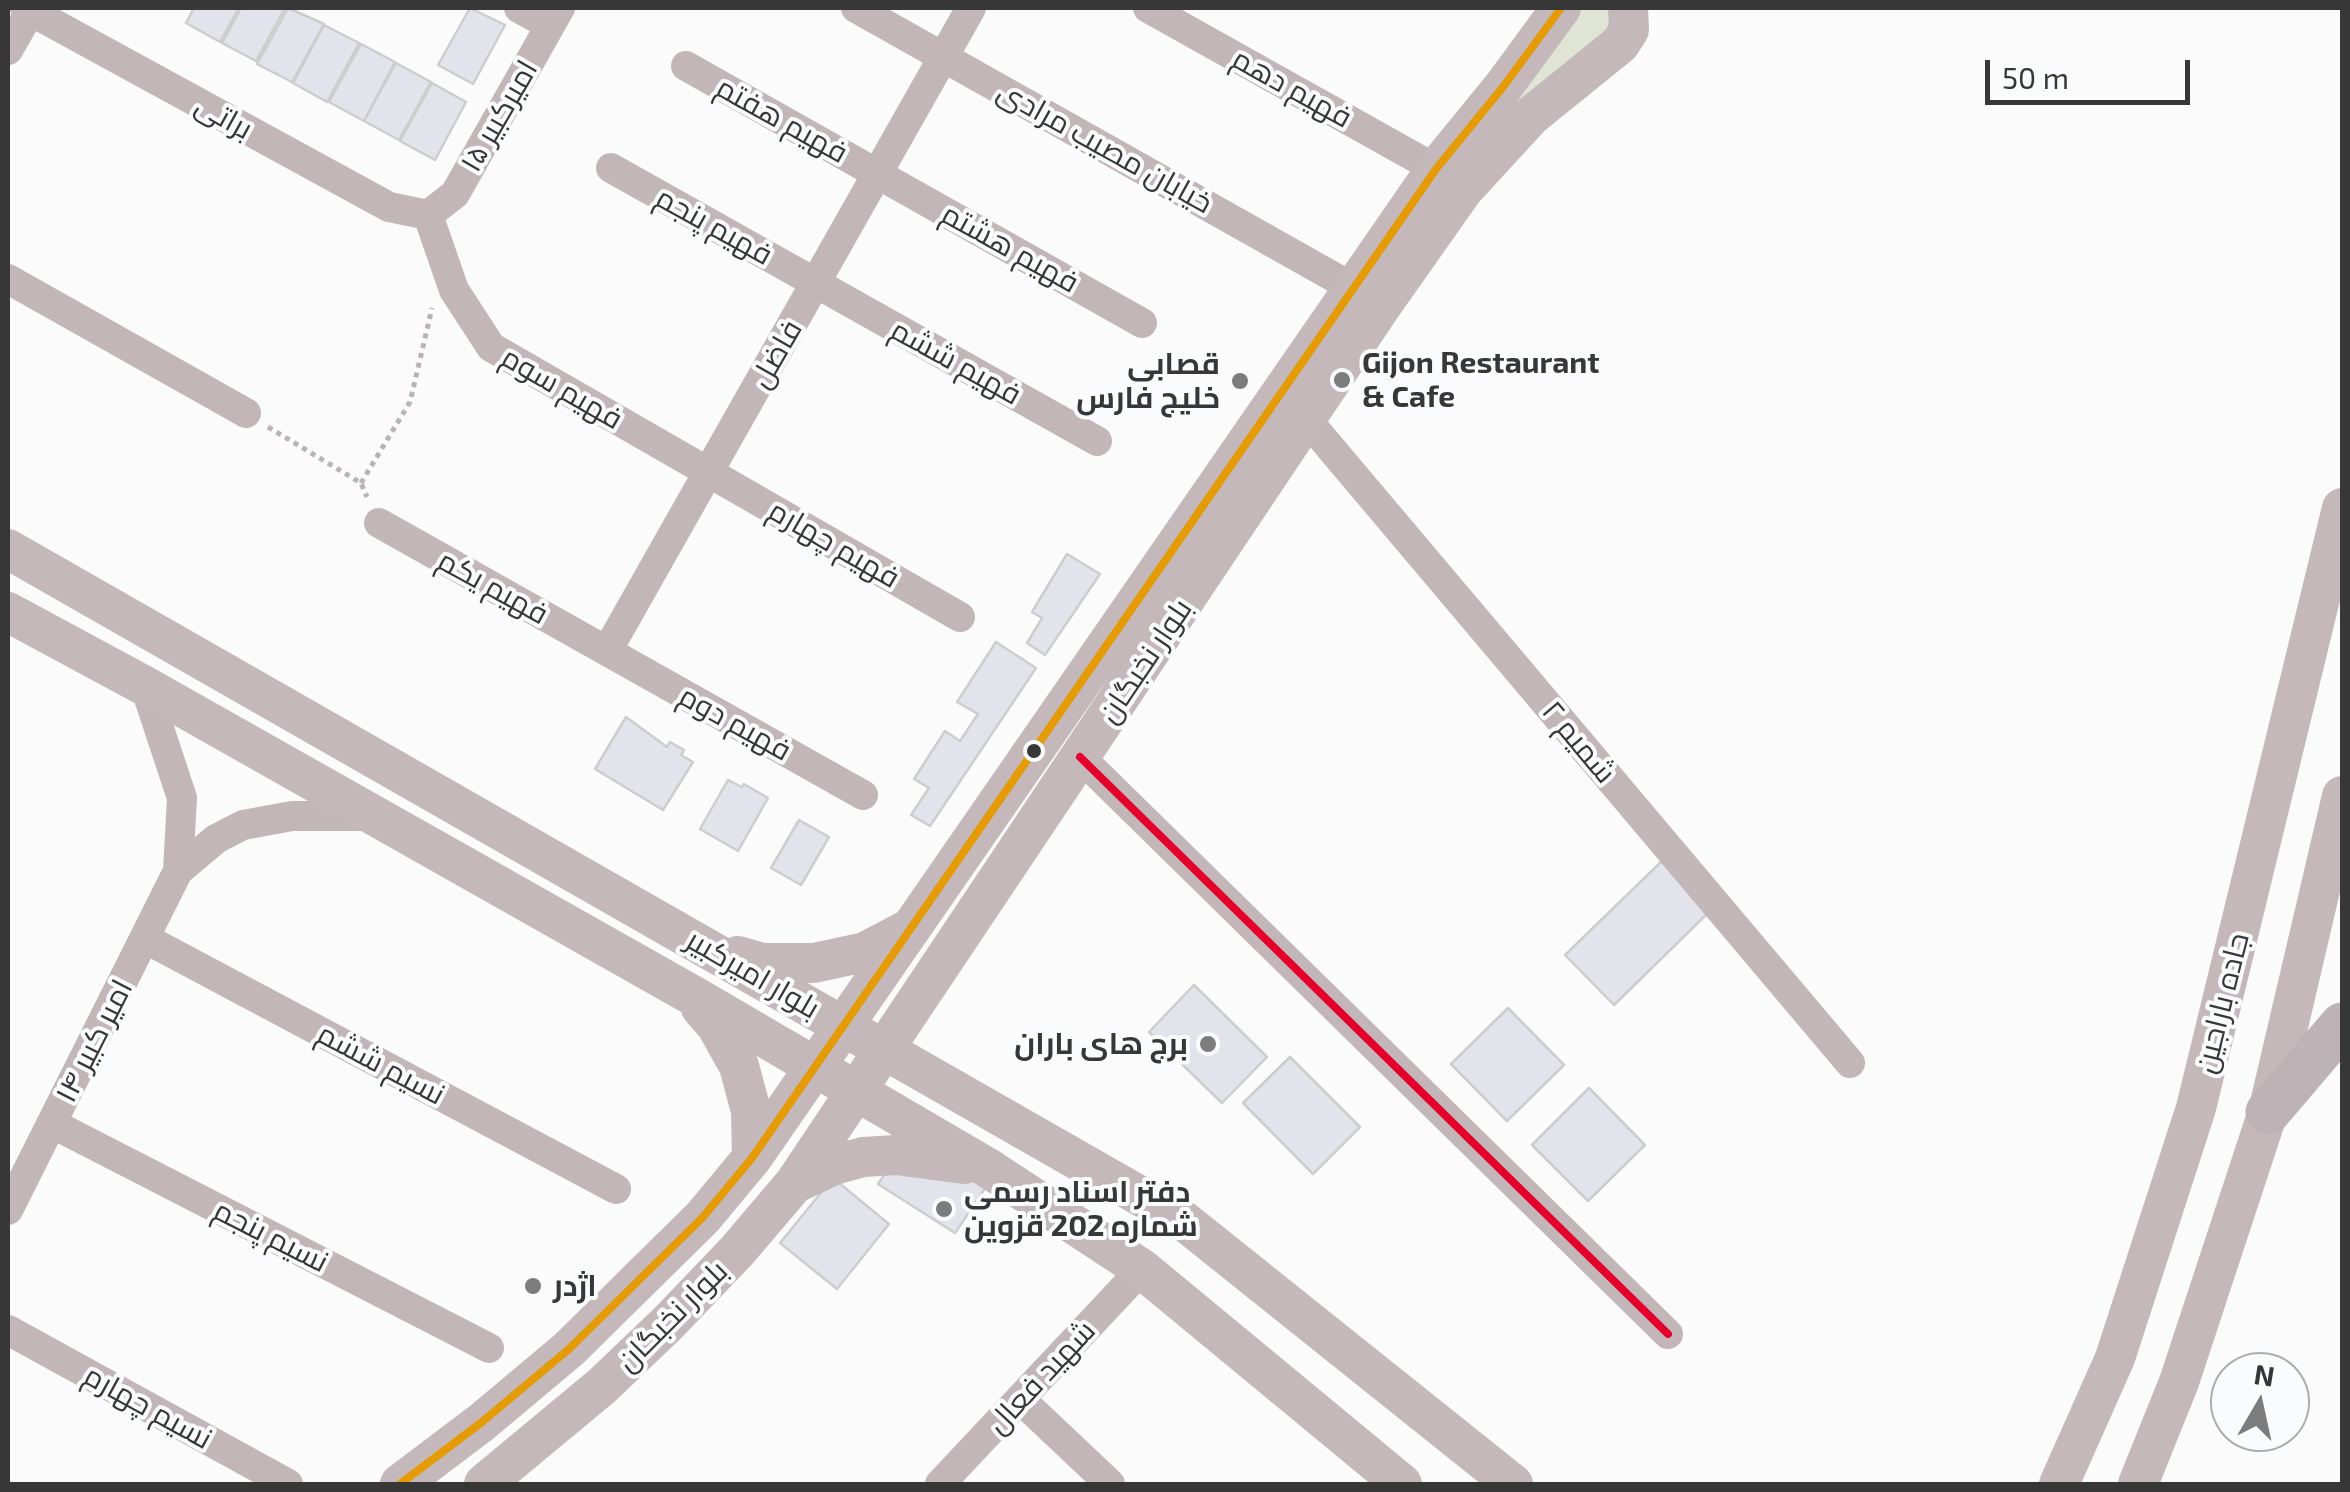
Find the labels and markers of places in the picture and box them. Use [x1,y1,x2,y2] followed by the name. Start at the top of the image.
[1362,345,1600,416] place label: Gijon Restaurant & Cafe
[1076,346,1220,416] place label: قصابی خلیج فارس
[1331,369,1353,391] marker: Gijon Restaurant & Cafe
[1229,370,1251,392] marker: قصابی خلیج فارس
[1024,741,1044,761] unlabelled marker
[1014,1026,1188,1062] place label: برج های باران
[1197,1033,1219,1055] marker: برج های باران
[964,1174,1198,1244] place label: دفتر اسناد رسمی شماره 202 قزوین
[933,1198,955,1220] marker: دفتر اسناد رسمی شماره 202 قزوین
[553,1268,597,1304] place label: اژدر
[522,1275,544,1297] marker: اژدر

